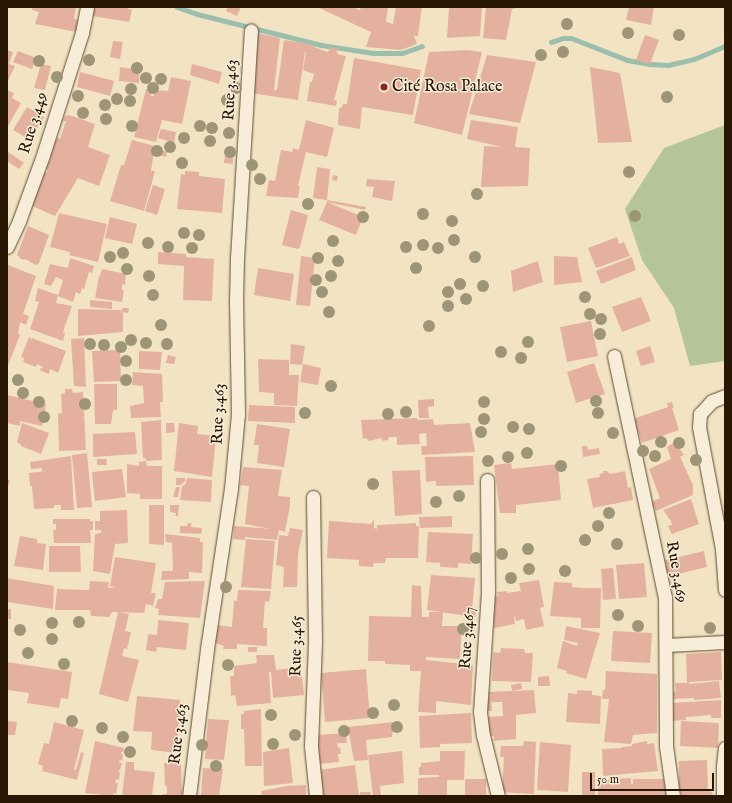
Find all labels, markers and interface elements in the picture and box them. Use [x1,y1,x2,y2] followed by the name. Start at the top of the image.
[220,59,242,121] street label: Rue 3.463
[392,77,502,97] place label: Cité Rosa Palace
[379,82,389,92] marker: Cité Rosa Palace
[16,90,52,156] street label: Rue 3.449
[208,383,230,445] street label: Rue 3.463
[661,540,691,604] street label: Rue 3.469
[456,606,480,670] street label: Rue 3.467
[287,615,307,677] street label: Rue 3.465
[166,702,192,766] street label: Rue 3.463
[592,765,716,791] scale bar
[597,772,619,787] text: 50 m

